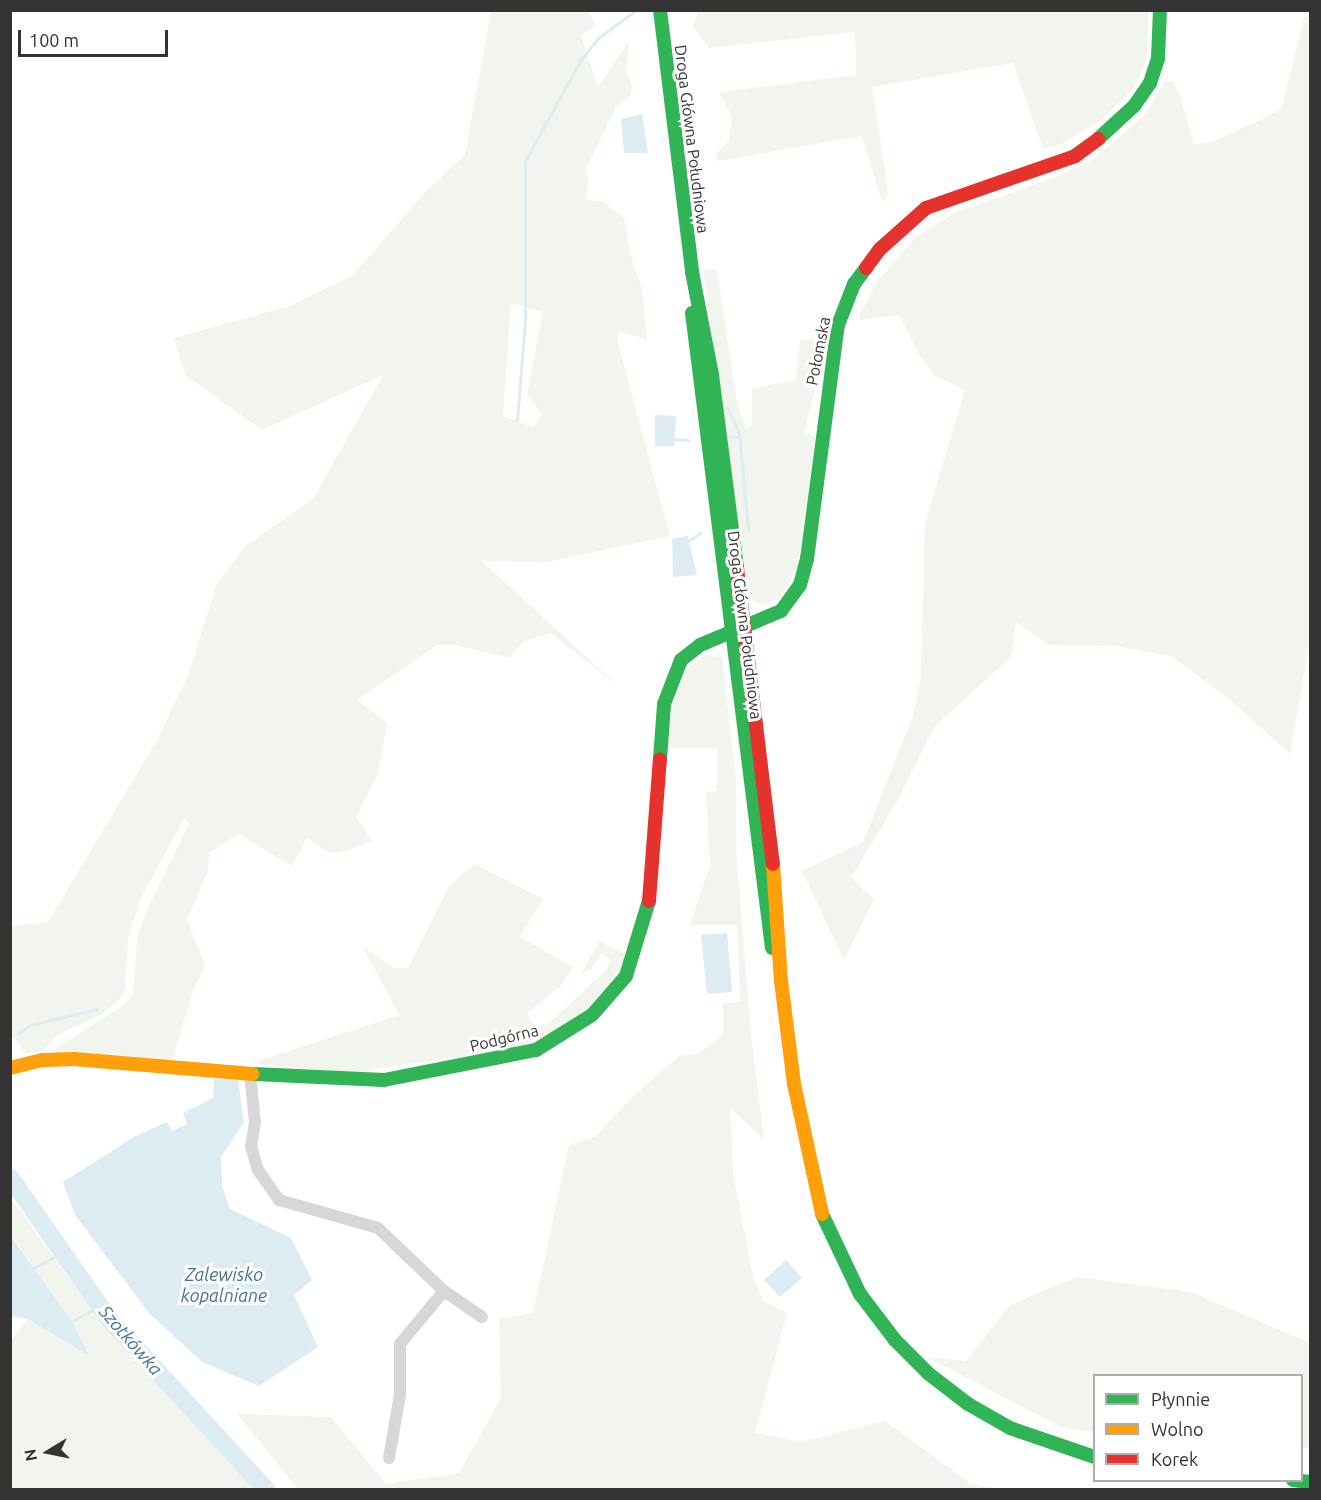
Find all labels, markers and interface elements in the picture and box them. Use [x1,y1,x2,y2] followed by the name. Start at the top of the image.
[21,18,171,56] scale bar
[29,30,79,50] text: 100 m
[671,44,713,234] street label: Droga Główna Południowa
[802,315,834,387] street label: Połomska
[724,530,766,720] street label: Droga Główna Południowa
[468,1020,540,1056] street label: Podgórna
[181,1264,267,1306] water label: Zalewisko kopalniane
[95,1301,167,1379] water label: Szotkówka
[1093,1374,1303,1482] legend
[1151,1389,1210,1409] text: Płynnie
[1151,1419,1203,1439] text: Wolno
[18,1422,78,1482] north arrow
[20,1448,40,1463] text: N
[1151,1449,1198,1469] text: Korek

